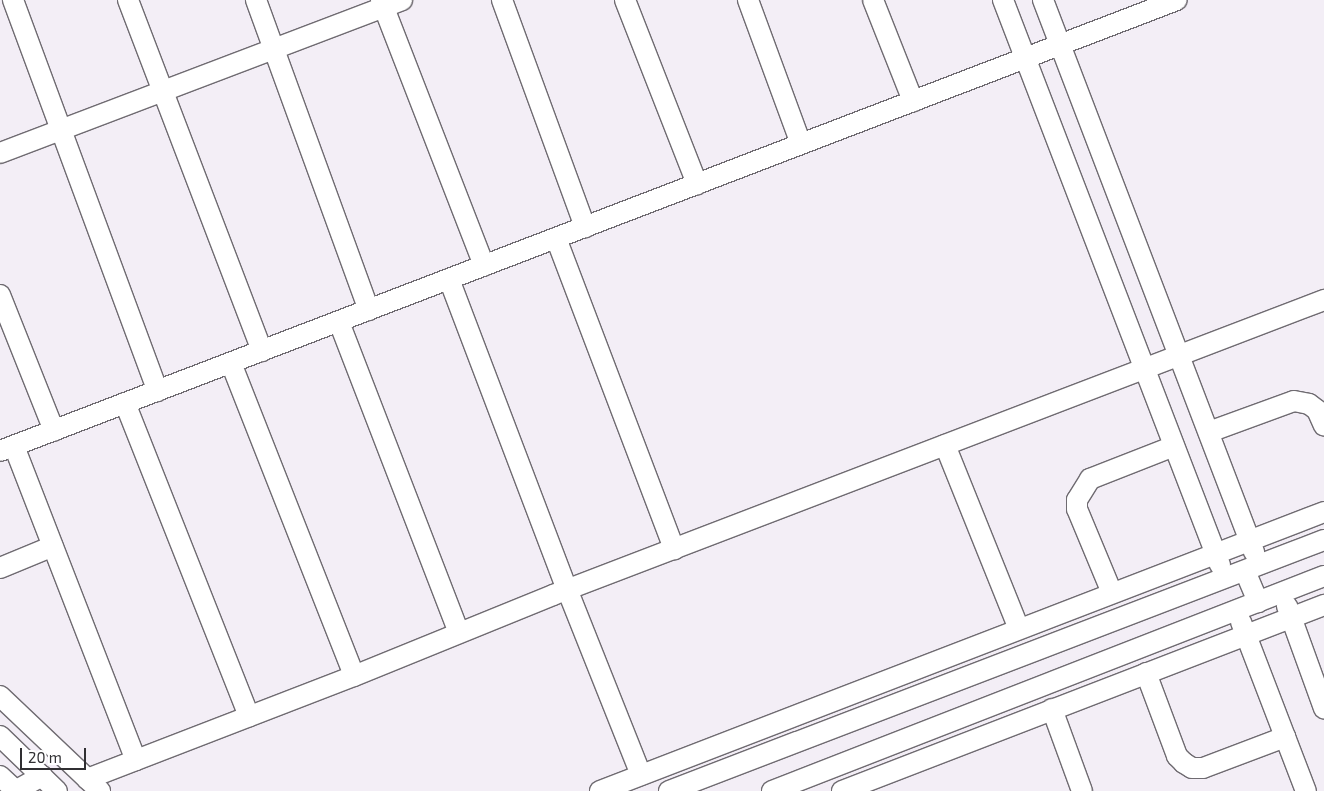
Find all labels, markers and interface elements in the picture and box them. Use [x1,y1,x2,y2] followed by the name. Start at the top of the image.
[22,738,89,770] scale bar
[28,748,62,766] text: 20 m

